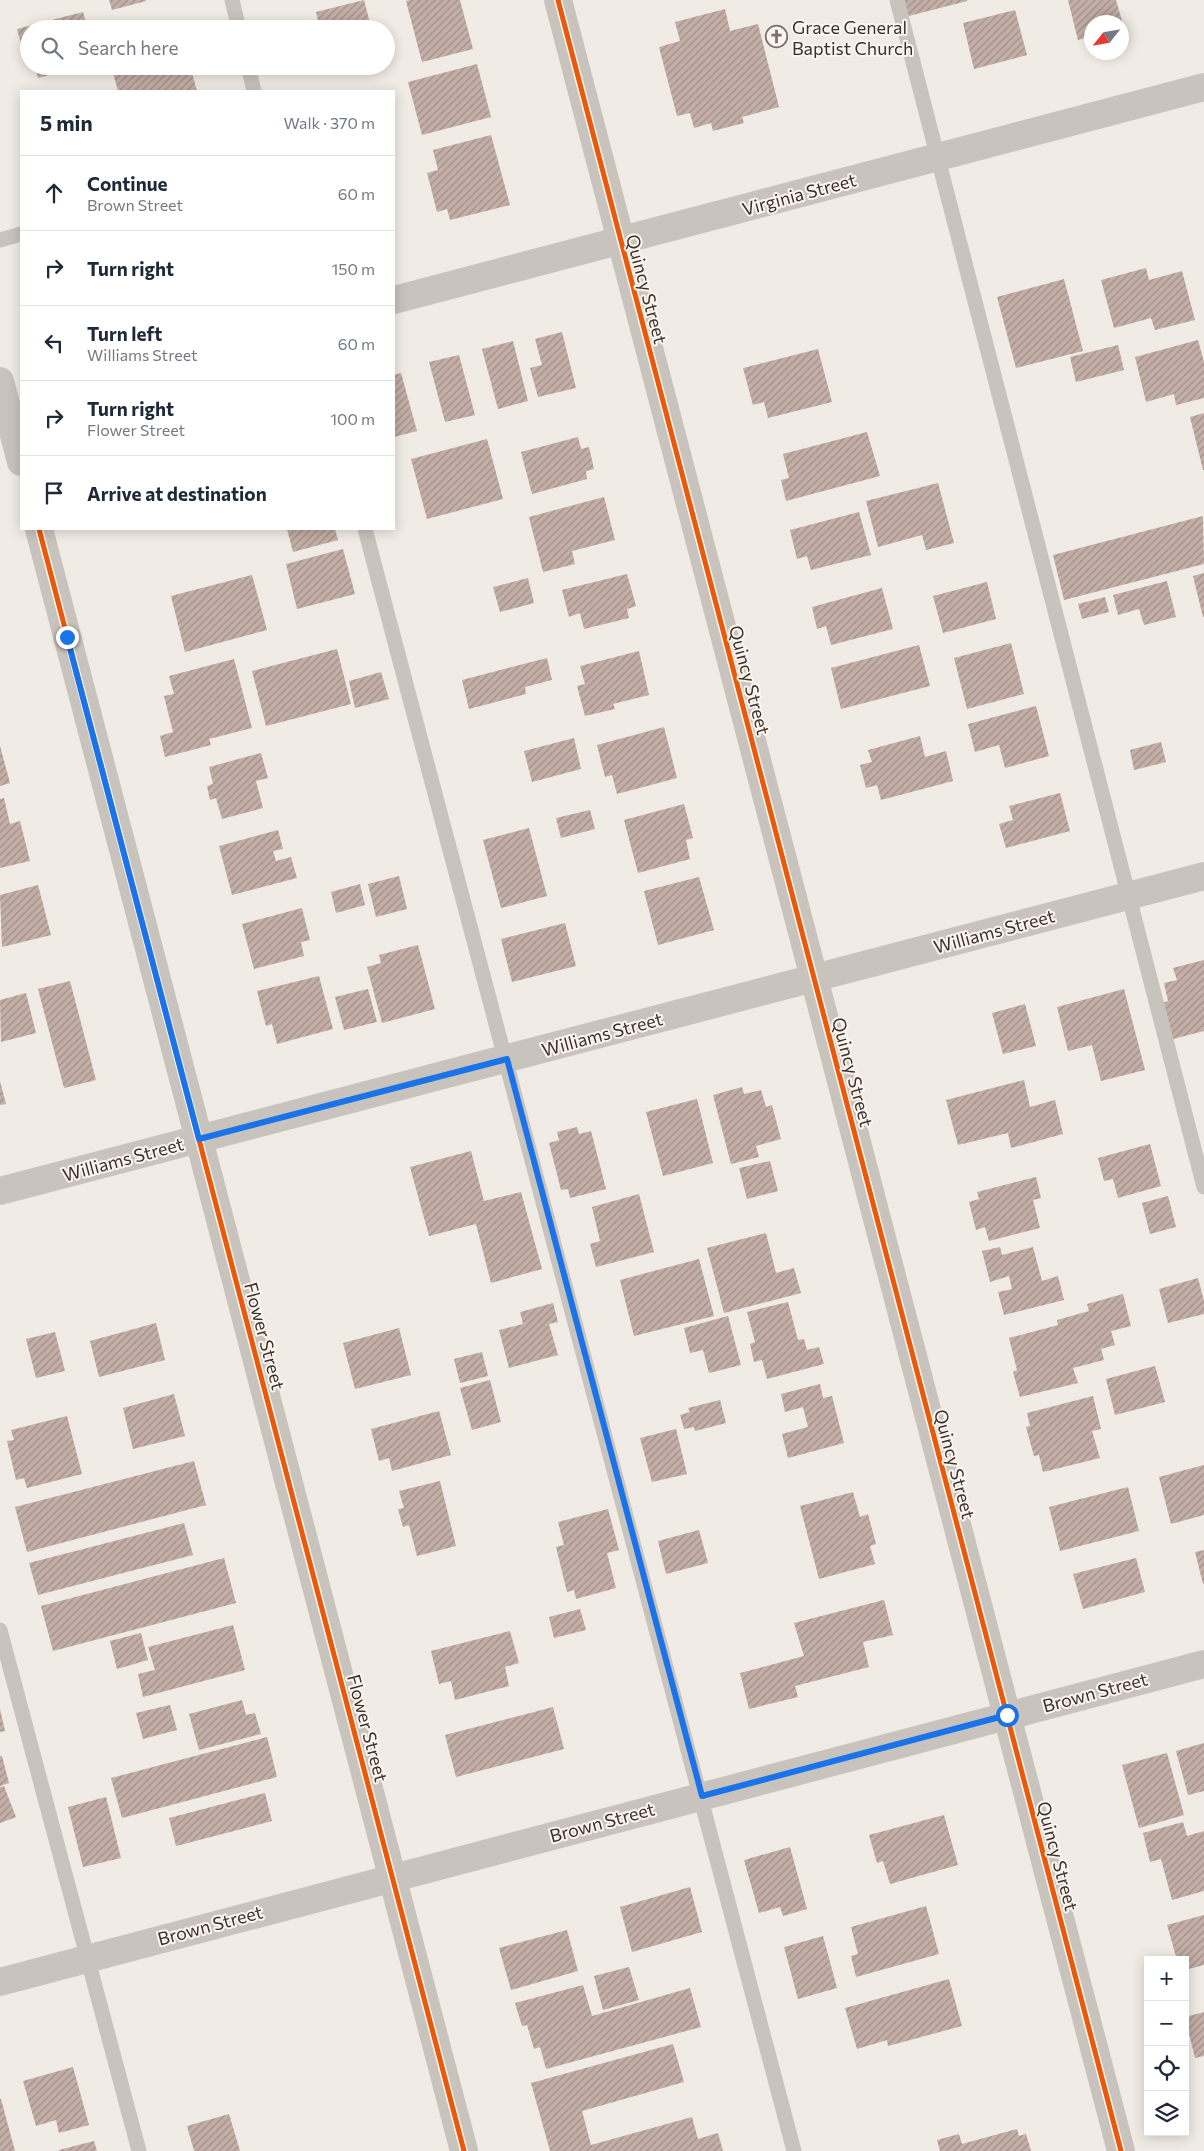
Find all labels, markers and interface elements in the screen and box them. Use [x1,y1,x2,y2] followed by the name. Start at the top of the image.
[1084,15,1129,60] north arrow
[792,16,913,59] place label: Grace General Baptist Church
[20,20,395,75] search box
[764,25,788,49] church icon: Grace General Baptist Church
[38,34,66,62] icon: search
[78,36,178,59] text: Search here
[40,110,93,135] text: 5 min
[284,113,375,132] text: Walk · 370 m
[740,168,858,220] street label: Virginia Street
[87,172,167,195] text: Continue
[40,179,68,207] icon: ahead
[338,184,375,203] text: 60 m
[87,195,183,214] text: Brown Street
[622,232,672,346] street label: Quincy Street
[40,254,68,282] icon: right
[87,257,174,280] text: Turn right
[332,259,375,278] text: 150 m
[87,322,162,345] text: Turn left
[40,329,68,357] icon: left
[338,334,375,353] text: 60 m
[87,345,198,364] text: Williams Street
[87,397,174,420] text: Turn right
[40,404,68,432] icon: right
[330,409,375,428] text: 100 m
[87,420,185,439] text: Flower Street
[40,479,68,507] icon: arrive
[87,482,267,505] text: Arrive at destination
[725,623,775,737] street label: Quincy Street
[56,626,79,649] route end
[931,904,1057,958] street label: Williams Street
[539,1007,665,1061] street label: Williams Street
[828,1015,878,1129] street label: Quincy Street
[60,1132,186,1186] street label: Williams Street
[240,1280,290,1392] street label: Flower Street
[930,1407,980,1521] street label: Quincy Street
[1040,1667,1150,1717] street label: Brown Street
[343,1672,393,1784] street label: Flower Street
[996,1704,1019,1727] route start
[547,1797,657,1847] street label: Brown Street
[1033,1799,1083,1913] street label: Quincy Street
[155,1900,265,1950] street label: Brown Street
[1144,1956,1189,2136] map controls
[1144,1956,1189,2001] button: +
[1144,2001,1189,2046] button: −
[1144,2046,1189,2091] button: locate
[1144,2091,1189,2136] button: layers

